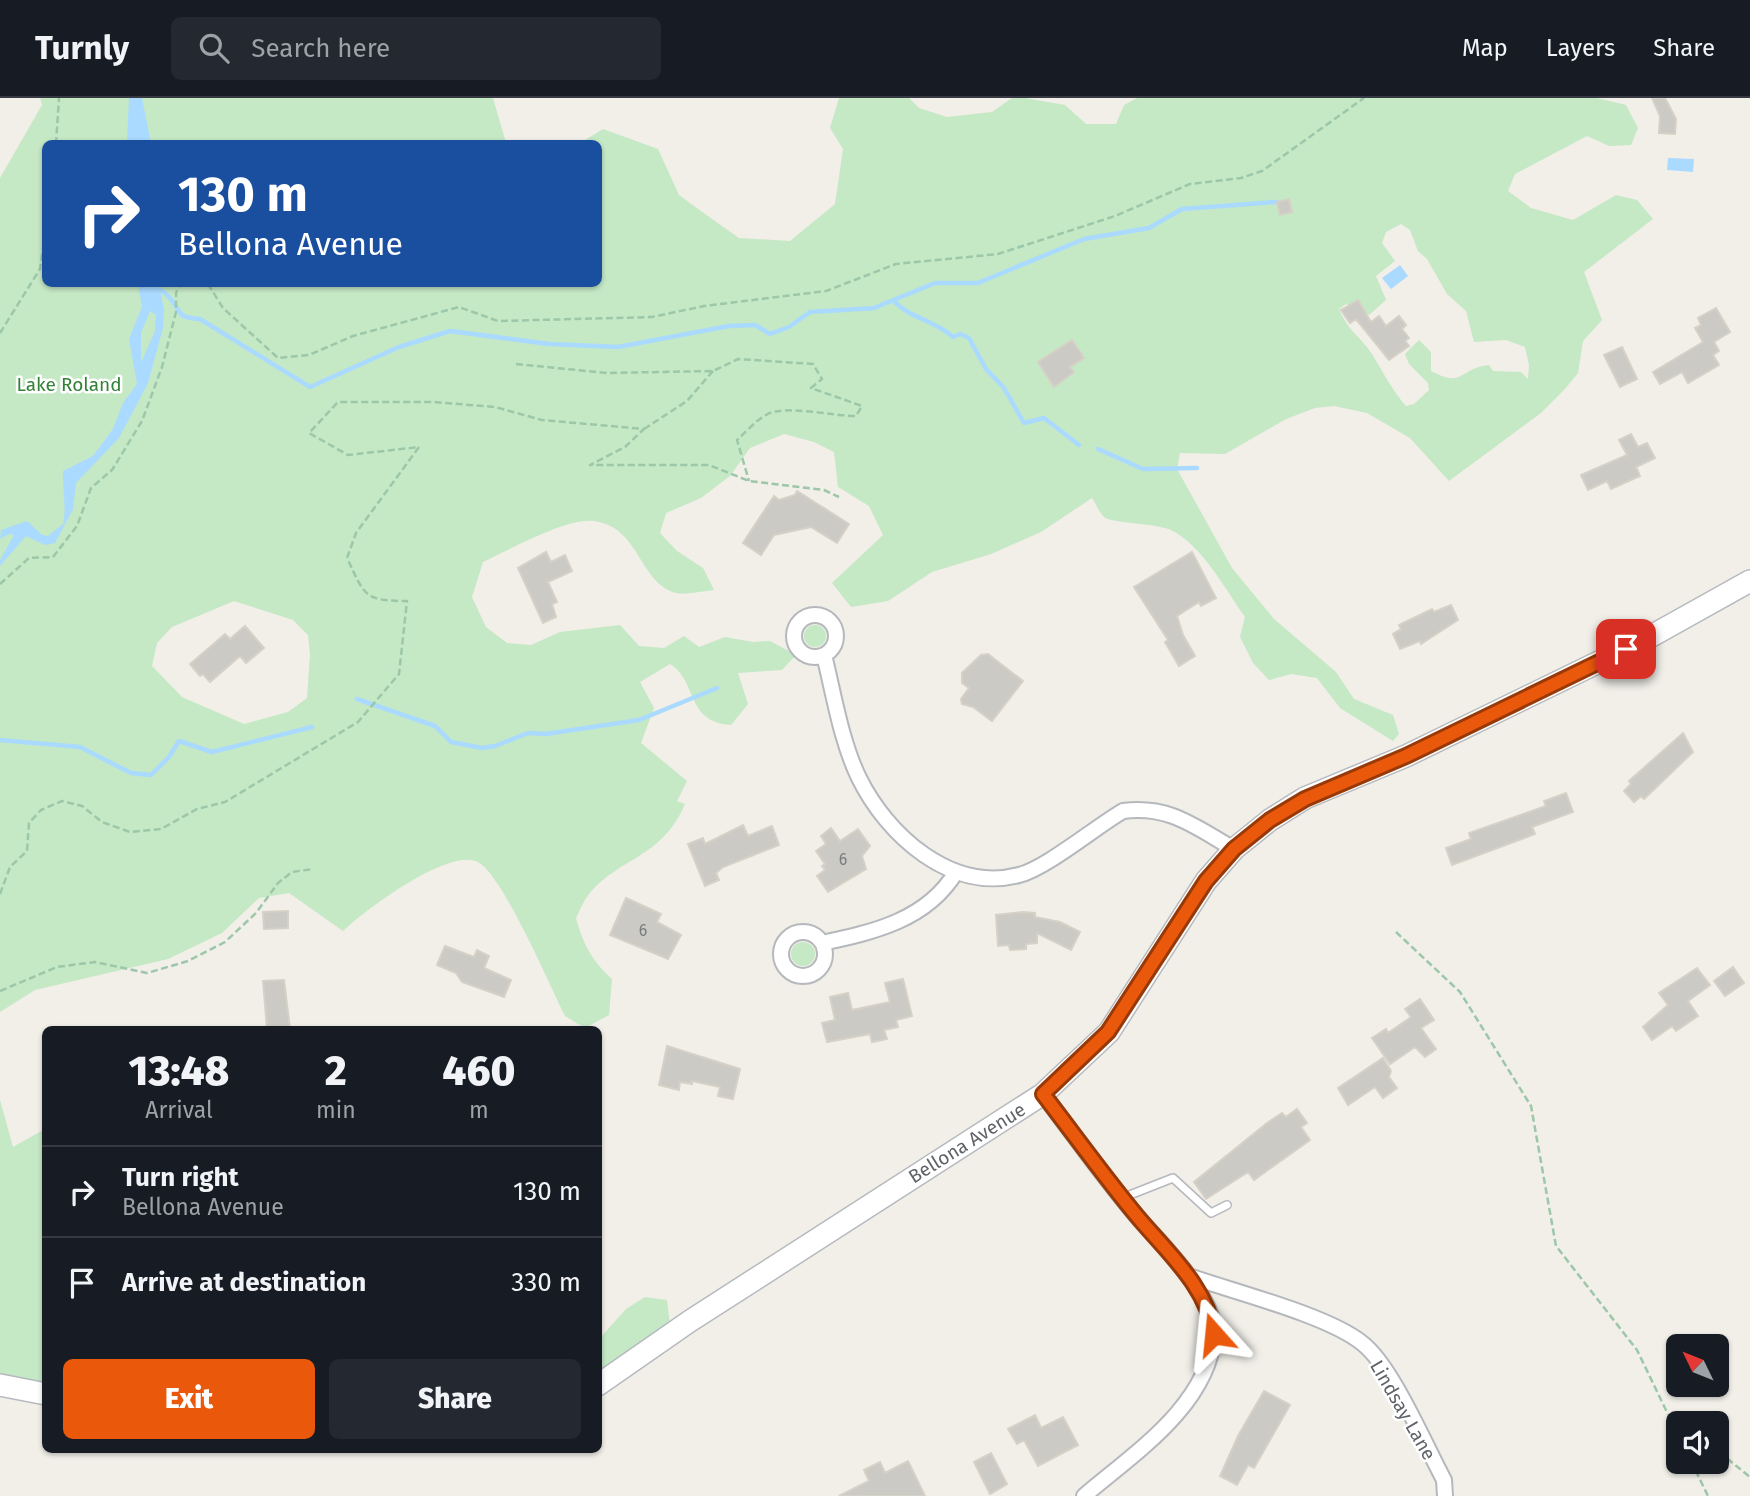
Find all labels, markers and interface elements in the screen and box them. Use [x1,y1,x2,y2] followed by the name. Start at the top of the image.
[171,17,661,80] search box
[35,28,129,68] text: Turnly
[195,29,233,67] icon: search
[251,33,390,64] text: Search here
[1462,34,1508,62] text: Map
[1546,34,1615,62] text: Layers
[1653,34,1715,62] text: Share
[178,165,308,224] text: 130 m
[63,168,154,259] icon: right
[178,225,403,263] text: Bellona Avenue
[16,373,122,396] park label: Lake Roland
[1596,619,1656,679] pin
[1607,630,1645,668] icon: arrive
[839,850,847,869] house number: 6
[639,921,647,940] house number: 6
[129,1046,229,1096] text: 13:48
[325,1046,347,1096] text: 2
[442,1046,515,1096] text: 460
[145,1096,213,1124] text: Arrival
[316,1096,356,1124] text: min
[469,1096,489,1124] text: m
[904,1098,1030,1188] street label: Bellona Avenue
[122,1162,239,1193] text: Turn right
[63,1173,101,1211] icon: right
[513,1176,581,1207] text: 130 m
[122,1193,284,1221] text: Bellona Avenue
[63,1264,101,1302] icon: arrive
[122,1267,366,1298] text: Arrive at destination
[511,1267,581,1298] text: 330 m
[1177,1297,1251,1371] position arrow
[1666,1334,1729,1396] north arrow
[1666,1334,1729,1474] map controls
[1365,1356,1441,1464] street label: Lindsay Lane
[63,1359,315,1439] button: Exit
[329,1359,581,1439] button: Share
[1666,1411,1729,1474] button: sound

